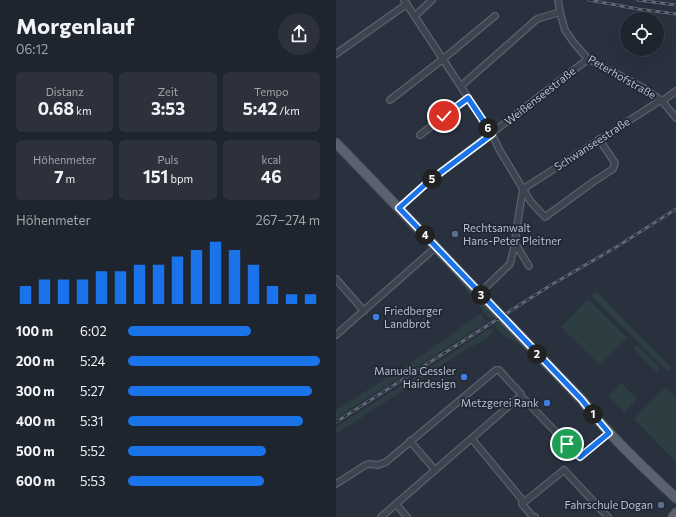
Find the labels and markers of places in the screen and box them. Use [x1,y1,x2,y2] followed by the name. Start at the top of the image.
[427,99,461,133] pin
[478,118,498,138] pin: 6
[422,169,442,189] pin: 5
[463,221,562,247] place label: Rechtsanwalt Hans-Peter Pleitner
[415,225,435,245] pin: 4
[450,229,460,239] marker: Rechtsanwalt Hans-Peter Pleitner
[471,285,491,305] pin: 3
[384,304,443,330] place label: Friedberger Landbrot
[371,312,381,322] marker: Friedberger Landbrot
[527,344,547,364] pin: 2
[374,364,457,390] place label: Manuela Gessler Hairdesign
[459,372,469,382] marker: Manuela Gessler Hairdesign
[461,396,539,409] place label: Metzgerei Rank
[542,398,552,408] marker: Metzgerei Rank
[583,404,603,424] pin: 1
[550,427,584,461] pin
[564,498,653,511] place label: Fahrschule Dogan
[656,500,666,510] marker: Fahrschule Dogan

